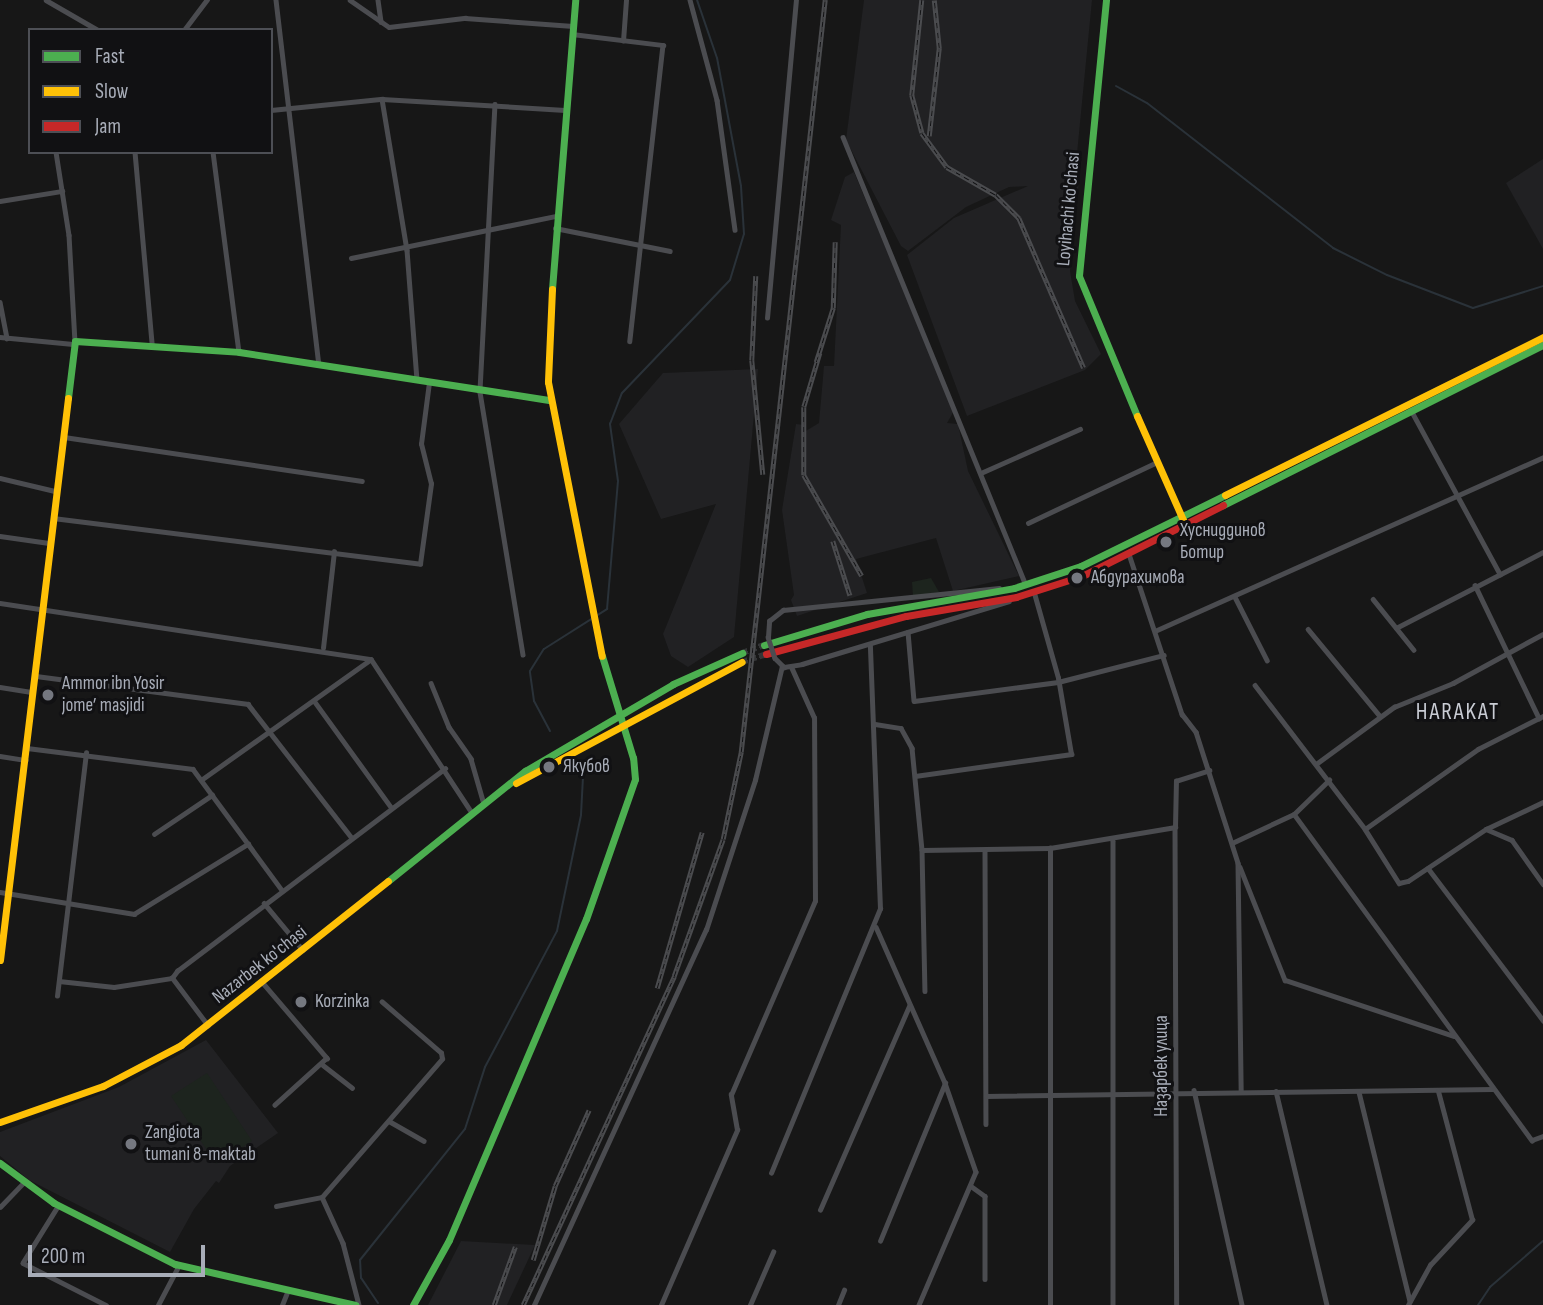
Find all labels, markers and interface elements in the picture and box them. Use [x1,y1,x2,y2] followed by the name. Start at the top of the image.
[28,28,273,154] legend
[95,44,125,69] text: Fast
[95,79,128,104] text: Slow
[95,114,121,139] text: Jam
[1053,151,1085,267] street label: Loyihachi ko'chasi
[1180,520,1266,564] place label: Хусниддинов Ботир
[1158,534,1174,550] marker: Хусниддинов Ботир
[1091,567,1185,589] place label: Абдурахимова
[1069,570,1085,586] marker: Абдурахимова
[62,673,164,717] place label: Ammor ibn Yosir jome’ masjidi
[40,687,56,703] marker: Ammor ibn Yosir jome’ masjidi
[1417,698,1499,726] district label: HARAKAT
[563,756,610,778] place label: Якубов
[541,759,557,775] marker: Якубов
[208,921,312,1009] street label: Nazarbek ko'chasi
[315,991,370,1013] place label: Korzinka
[293,994,309,1010] marker: Korzinka
[1151,1015,1173,1117] street label: Назарбек улица
[145,1122,256,1166] place label: Zangiota tumani 8-maktab
[123,1136,139,1152] marker: Zangiota tumani 8-maktab
[32,1232,208,1276] scale bar
[41,1244,85,1269] text: 200 m

